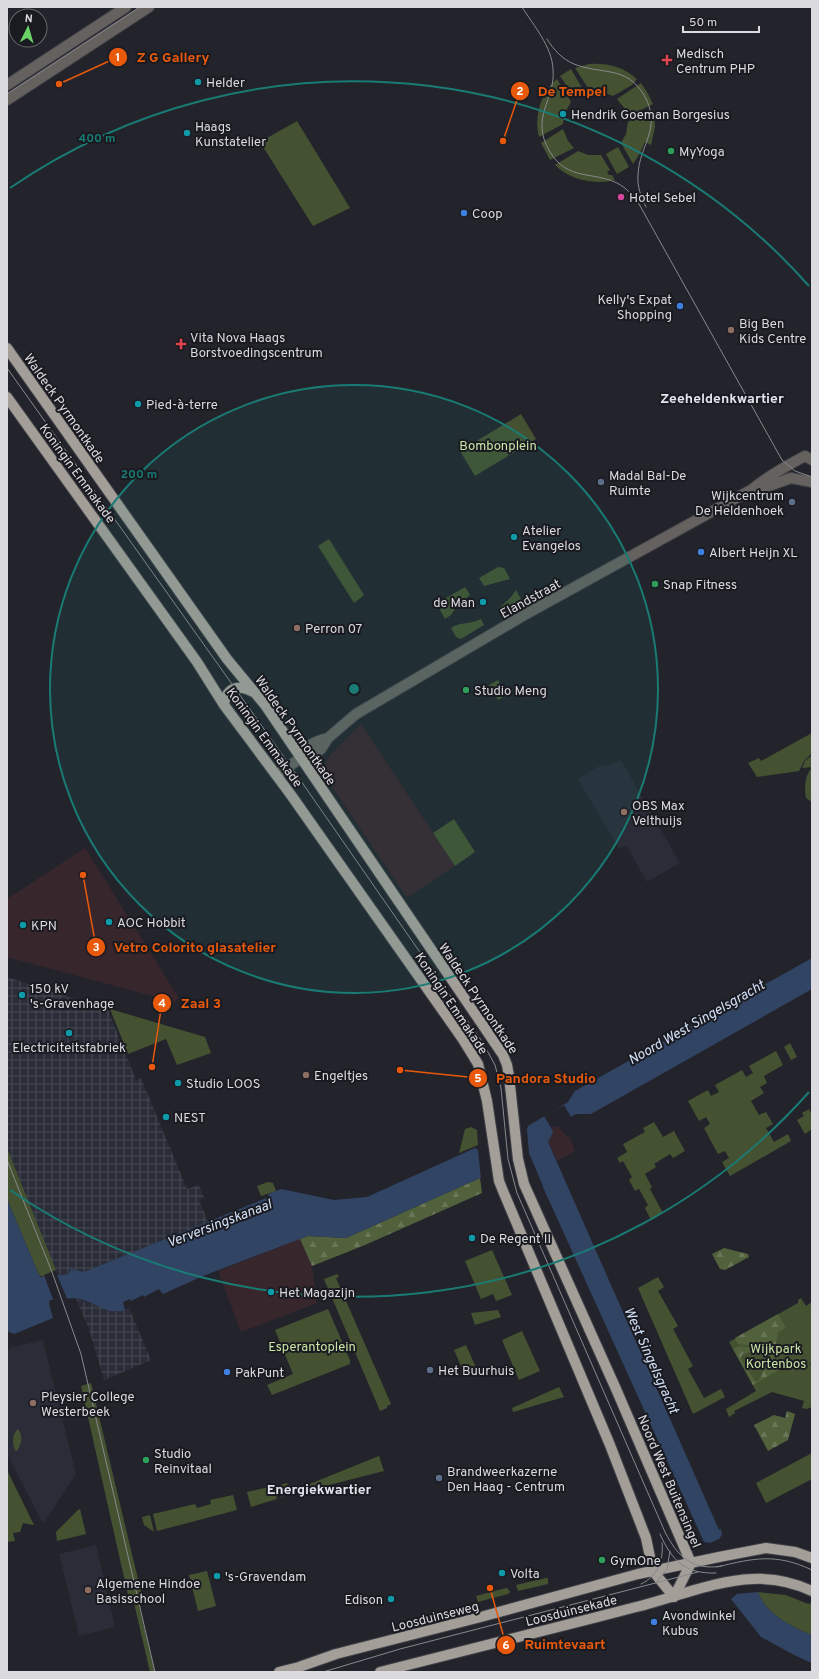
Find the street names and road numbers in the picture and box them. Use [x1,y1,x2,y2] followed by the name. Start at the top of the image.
[19,351,107,467] street label: Waldeck Pyrmontkade
[35,421,118,527] street label: Koningin Emmakade
[498,577,564,623] street label: Elandstraat
[250,673,338,789] street label: Waldeck Pyrmontkade
[222,685,305,791] street label: Koningin Emmakade
[434,941,520,1058] street label: Waldeck Pyrmontkade
[410,950,490,1058] street label: Koningin Emmakade
[633,1413,703,1551] street label: Noord West Buitensingel
[524,1593,619,1631] street label: Loosduinsekade
[390,1599,481,1637] street label: Loosduinseweg

